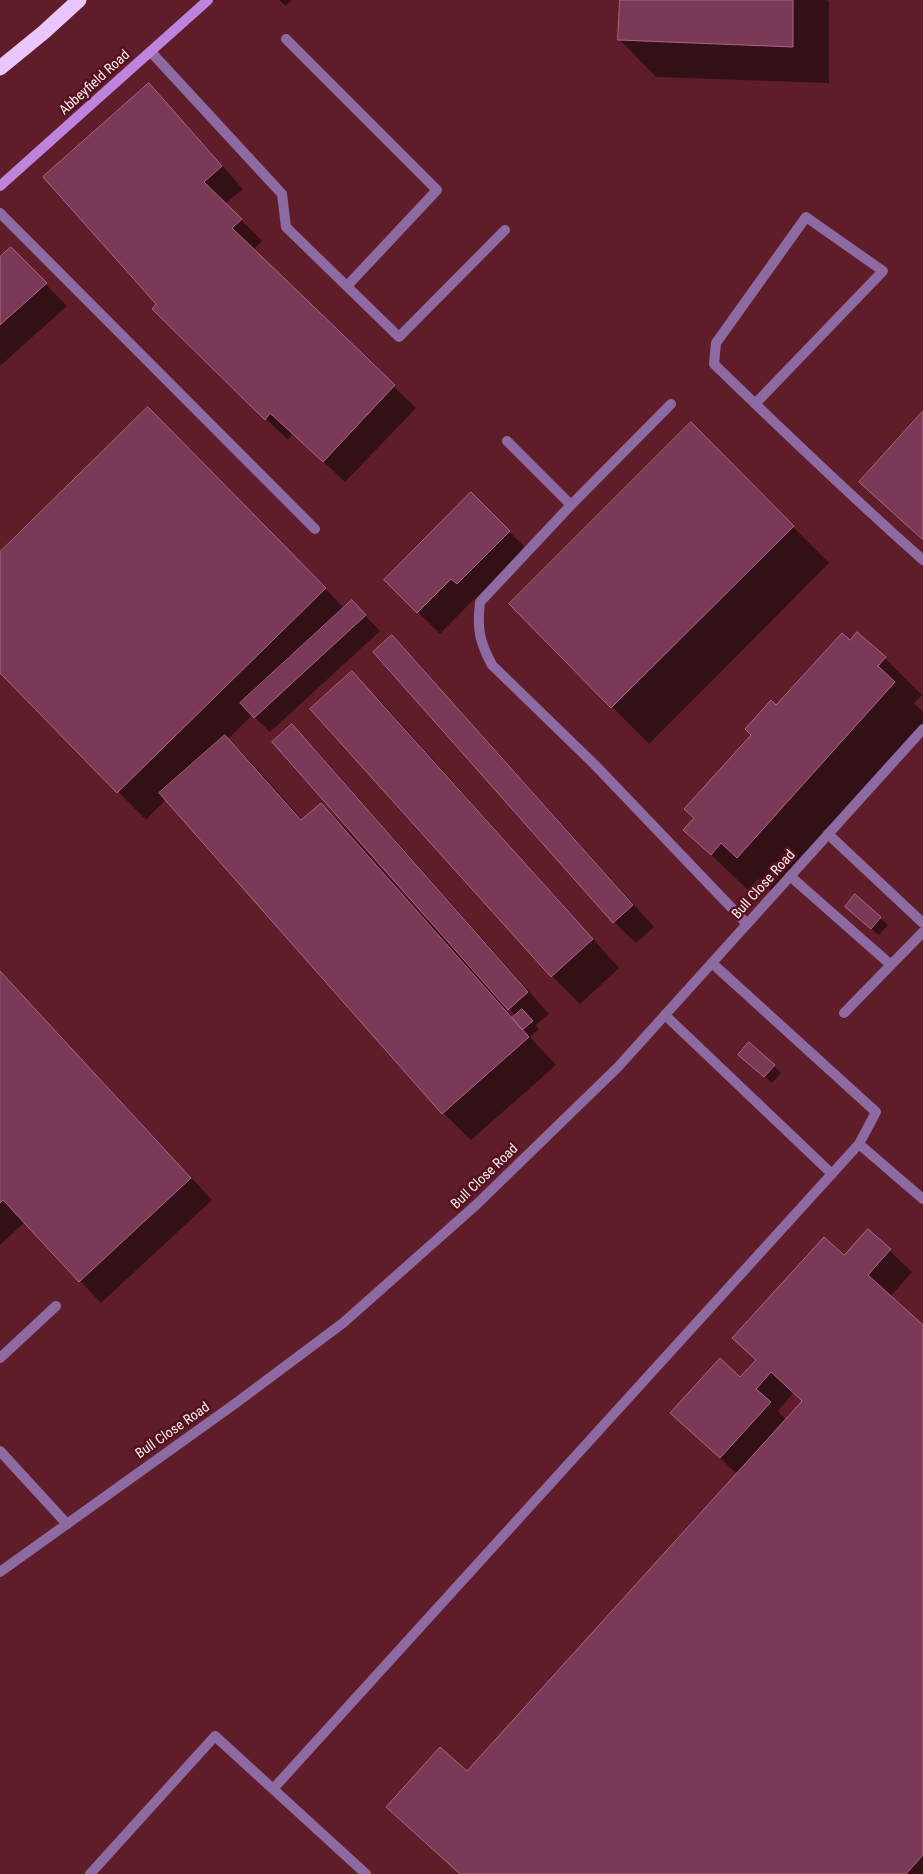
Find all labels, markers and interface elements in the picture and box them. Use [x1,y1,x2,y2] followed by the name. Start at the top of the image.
[56,47,134,119] street label: Abbeyfield Road
[729,847,799,923] street label: Bull Close Road
[448,1141,522,1213] street label: Bull Close Road
[133,1399,213,1463] street label: Bull Close Road

